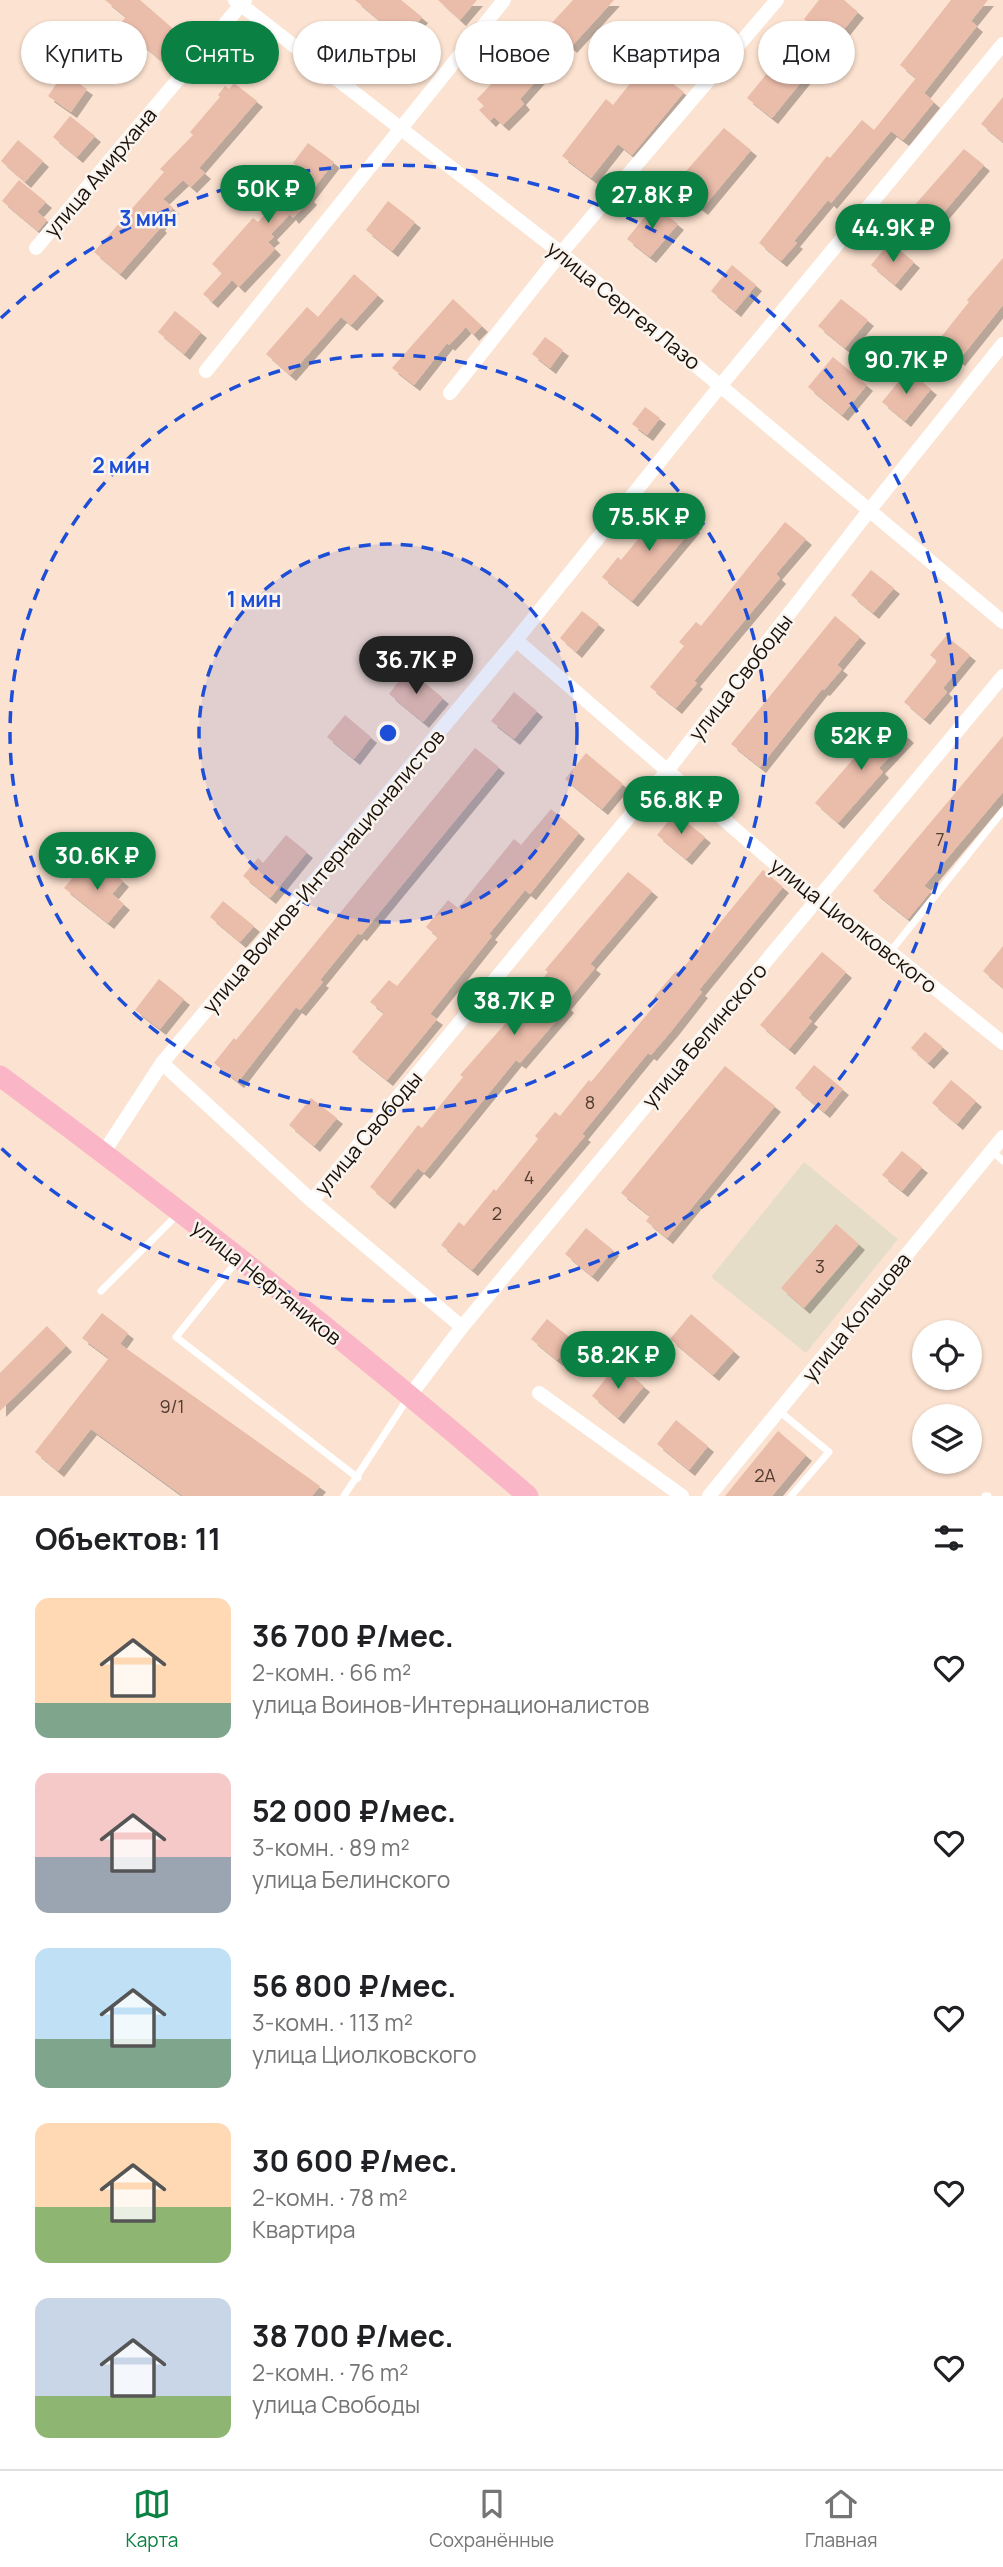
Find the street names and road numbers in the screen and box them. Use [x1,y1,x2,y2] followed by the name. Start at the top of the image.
[37,101,163,243] street label: улица Амирхана
[541,234,707,376] street label: улица Сергея Лазо
[682,608,798,746] street label: улица Свободы
[196,723,450,1019] street label: улица Воинов-Интернационалистов
[765,851,943,999] street label: улица Циолковского
[635,957,773,1113] street label: улица Белинского
[308,1065,428,1201] street label: улица Свободы
[186,1213,348,1351] street label: улица Нефтяников
[795,1246,917,1388] street label: улица Кольцова

